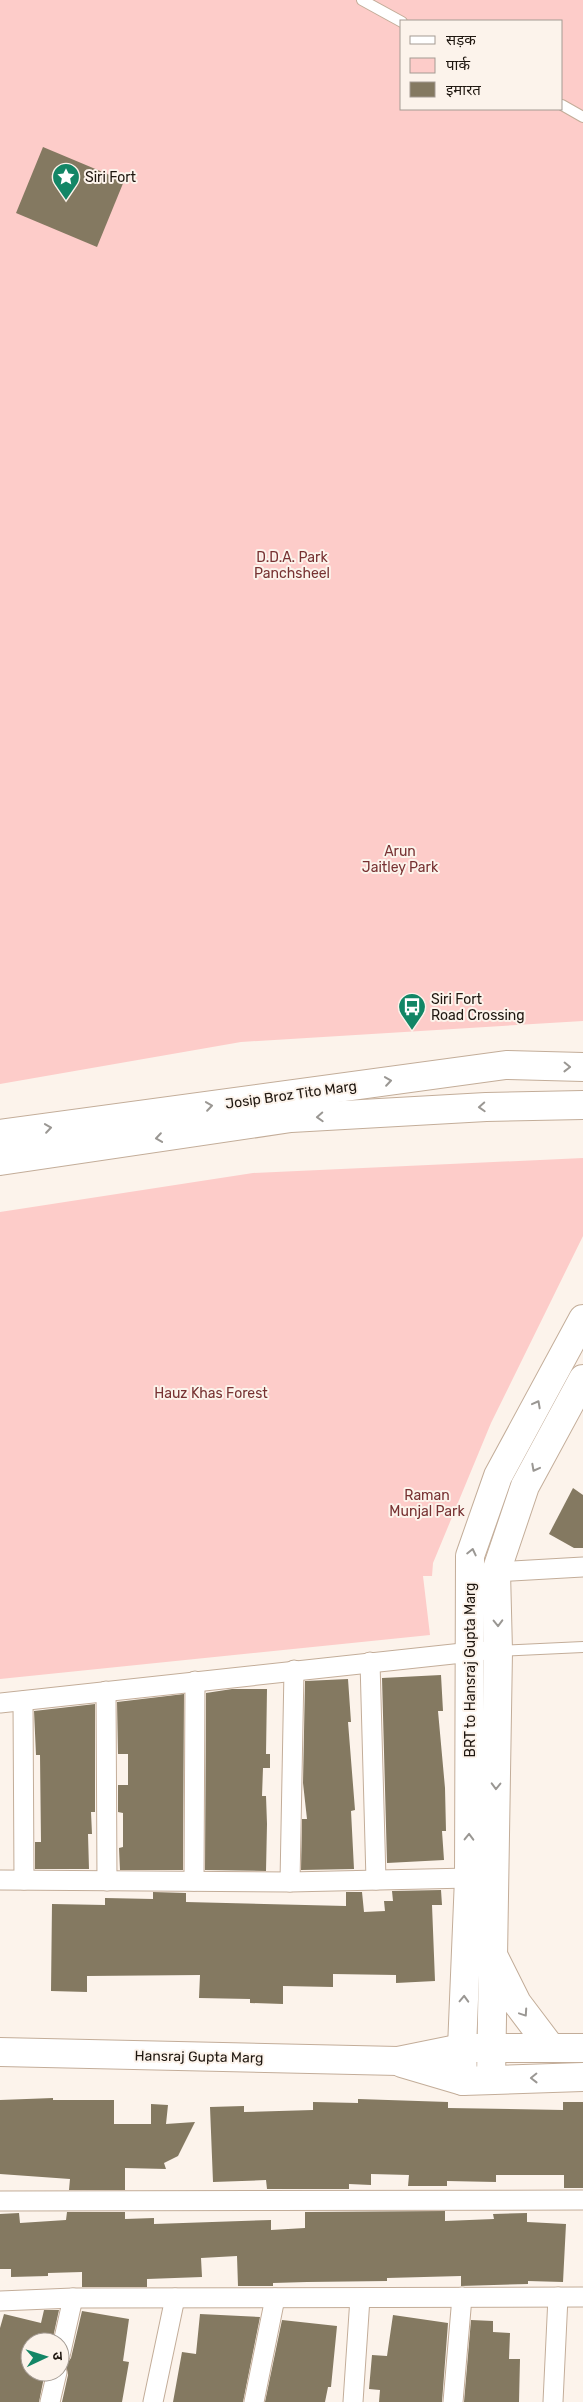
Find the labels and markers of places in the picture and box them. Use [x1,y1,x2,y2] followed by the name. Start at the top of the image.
[51,162,81,201] place icon: Siri Fort
[85,169,137,186] place label: Siri Fort
[431,991,525,1024] place label: Siri Fort Road Crossing
[397,992,427,1031] bus stop icon: Siri Fort Road Crossing

